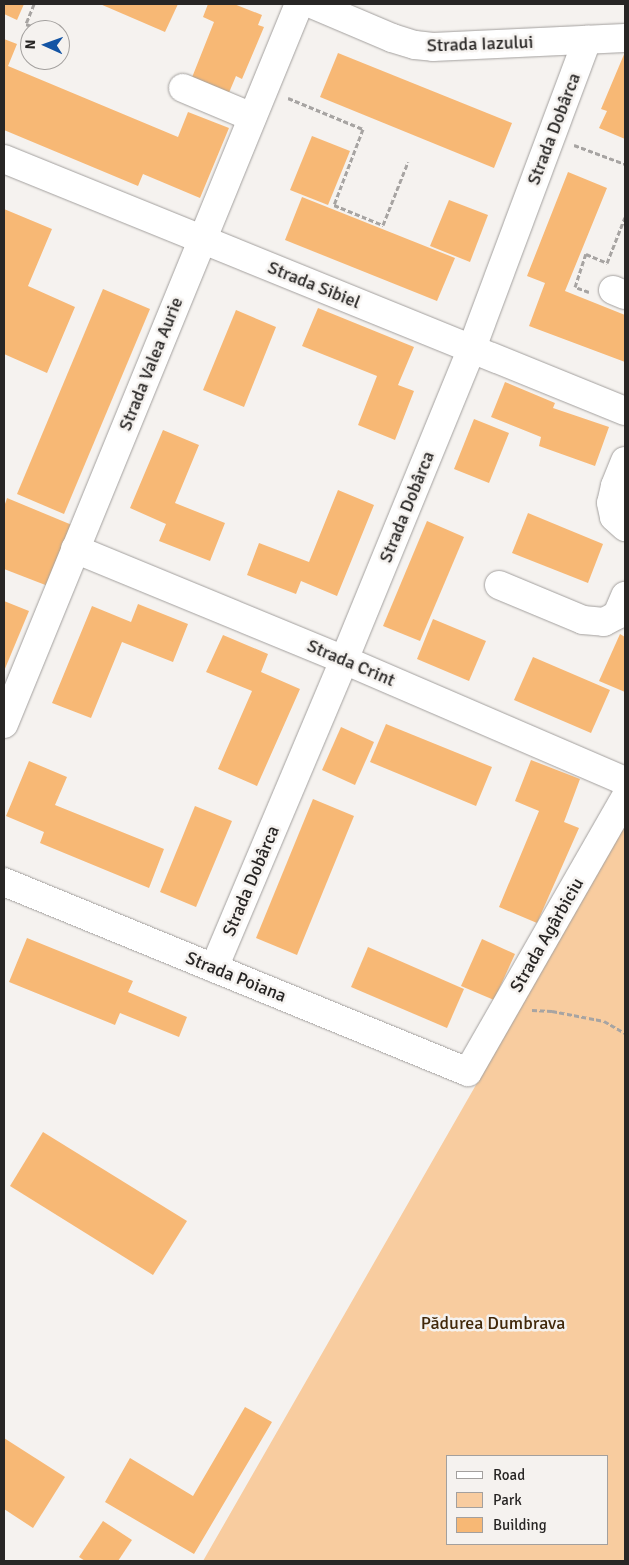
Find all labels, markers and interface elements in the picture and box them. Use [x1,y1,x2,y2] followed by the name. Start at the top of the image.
[20,20,70,70] north arrow
[426,31,534,57] street label: Strada Iazului
[22,39,39,50] text: N
[523,70,585,188] street label: Strada Dobârca
[265,257,363,313] street label: Strada Sibiel
[114,294,188,434] street label: Strada Valea Aurie
[375,448,439,566] street label: Strada Dobârca
[304,635,398,691] street label: Strada Crint
[218,822,284,940] street label: Strada Dobârca
[506,874,588,996] street label: Strada Agârbiciu
[183,947,289,1007] street label: Strada Poiana
[421,1312,565,1334] park label: Pădurea Dumbrava
[446,1455,609,1545] legend
[493,1466,525,1484] text: Road
[493,1491,522,1509] text: Park
[493,1516,547,1534] text: Building

